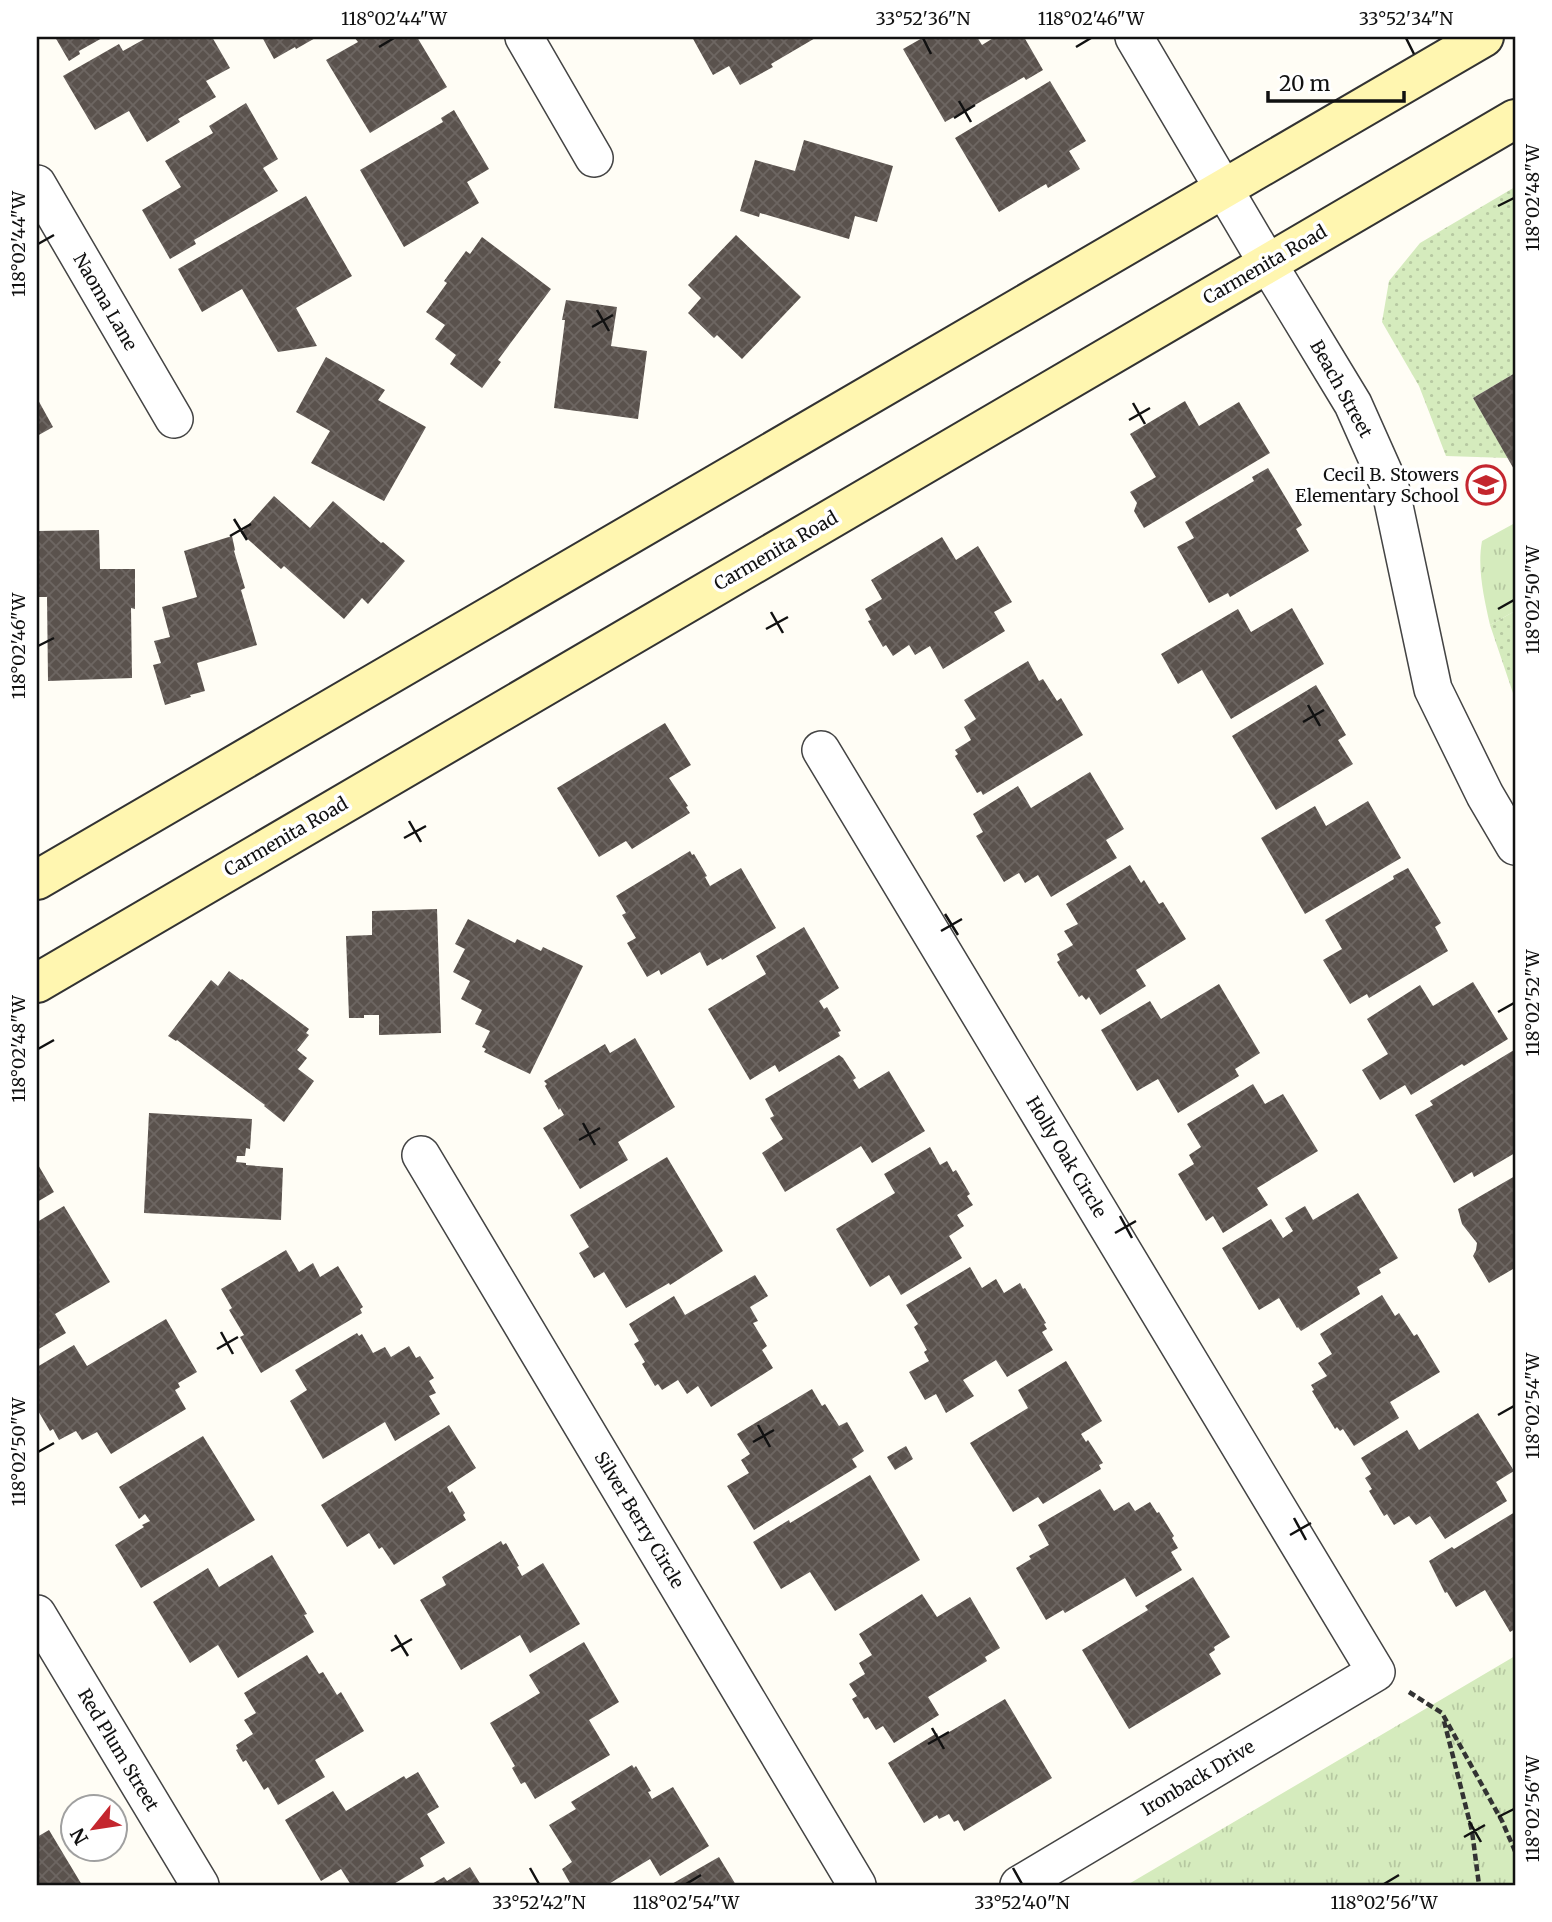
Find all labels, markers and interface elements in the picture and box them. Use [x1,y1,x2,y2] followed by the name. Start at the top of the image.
[341,7,448,30] text: 118°02'44"W
[876,7,970,30] text: 33°52'36"N
[1038,7,1145,30] text: 118°02'46"W
[1359,7,1453,30] text: 33°52'34"N
[1268,60,1405,104] scale bar
[1279,70,1331,97] text: 20 m
[1521,143,1544,252] text: 118°02'48"W
[7,190,30,297] text: 118°02'44"W
[1199,220,1331,309] street label: Carmenita Road
[68,249,142,354] street label: Naoma Lane
[1305,336,1378,442] street label: Beach Street
[1295,463,1459,507] place label: Cecil B. Stowers Elementary School
[1465,464,1507,506] school or university icon: Cecil B. Stowers Elementary School
[710,506,842,595] street label: Carmenita Road
[1521,545,1544,654] text: 118°02'50"W
[7,592,30,699] text: 118°02'46"W
[220,792,352,881] street label: Carmenita Road
[1521,948,1544,1057] text: 118°02'52"W
[7,994,30,1103] text: 118°02'48"W
[1021,1092,1112,1222] street label: Holly Oak Circle
[1521,1352,1544,1459] text: 118°02'54"W
[7,1397,30,1506] text: 118°02'50"W
[590,1447,689,1592] street label: Silver Berry Circle
[73,1684,164,1815] street label: Red Plum Street
[1137,1735,1259,1820] street label: Ironback Drive
[1521,1754,1544,1863] text: 118°02'56"W
[60,1792,130,1862] north arrow
[65,1824,93,1849] text: N
[492,1891,586,1914] text: 33°52'42"N
[633,1891,740,1914] text: 118°02'54"W
[974,1891,1070,1914] text: 33°52'40"N
[1330,1891,1439,1914] text: 118°02'56"W

